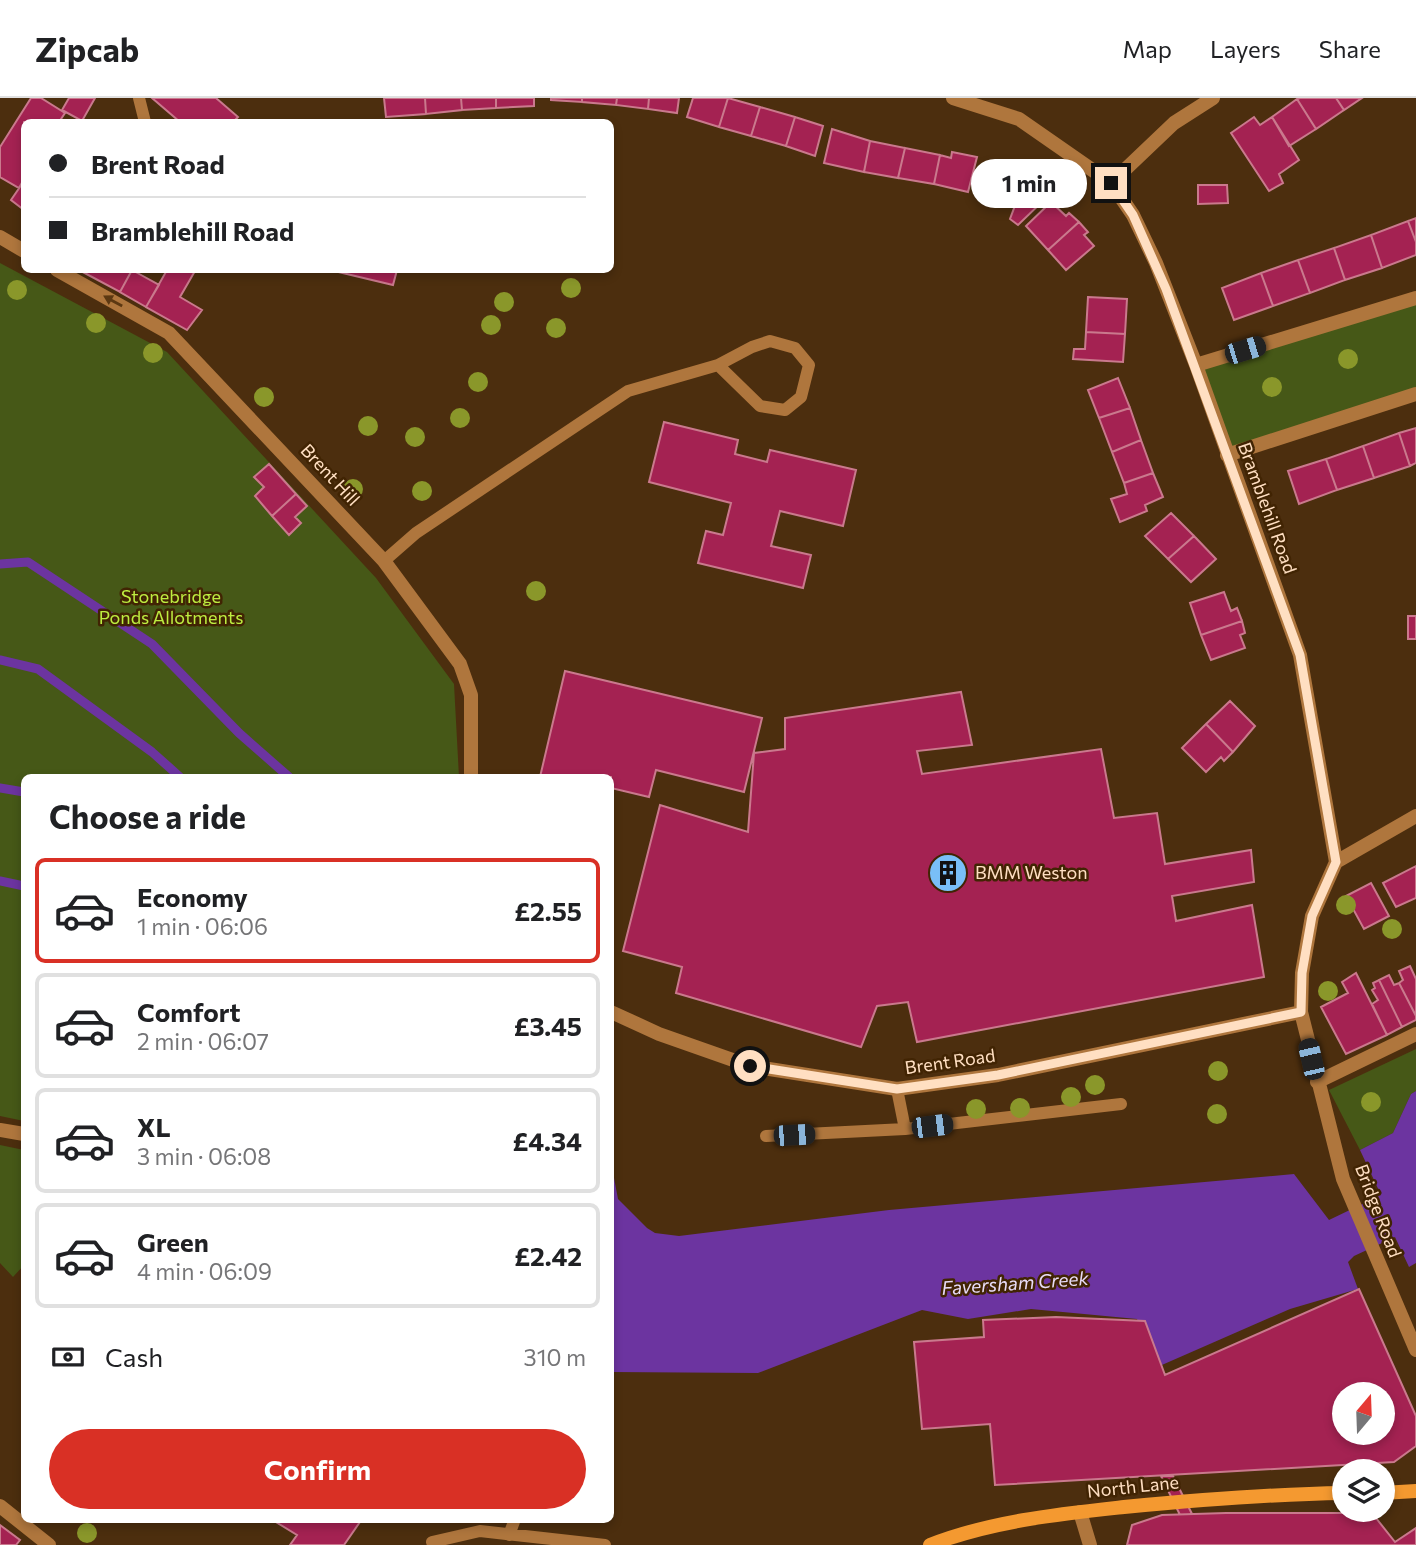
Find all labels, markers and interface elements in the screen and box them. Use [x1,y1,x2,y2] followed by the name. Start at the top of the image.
[35,28,139,69] text: Zipcab
[1123,34,1172,63] text: Map
[1210,34,1281,63] text: Layers
[1319,34,1381,63] text: Share
[91,148,225,179] text: Brent Road
[971,158,1086,208] callout: 1 min
[1095,167,1127,199] route end
[1002,169,1056,197] text: 1 min
[91,215,294,246] text: Bramblehill Road
[103,295,123,307] one-way arrow
[1222,334,1269,366] car
[297,439,365,510] street label: Brent Hill
[1234,439,1302,576] street label: Bramblehill Road
[99,585,243,628] park label: Stonebridge Ponds Allotments
[49,796,246,836] text: Choose a ride
[927,852,969,894] building icon: BMM Weston
[975,861,1088,883] place label: BMM Weston
[53,879,116,942] icon: car
[137,881,248,912] text: Economy
[514,895,582,926] text: £2.55
[137,912,268,940] text: 1 min · 06:06
[53,994,116,1057] icon: car
[137,996,240,1027] text: Comfort
[514,1010,582,1041] text: £3.45
[137,1027,269,1055] text: 2 min · 06:07
[1297,1036,1326,1082] car
[903,1044,997,1078] street label: Brent Road
[734,1050,766,1082] route start
[53,1109,116,1172] icon: car
[137,1111,171,1142] text: XL
[910,1113,955,1139] car
[773,1123,816,1147] car
[512,1125,582,1156] text: £4.34
[137,1142,271,1170] text: 3 min · 06:08
[1351,1161,1407,1261] street label: Bridge Road
[53,1224,116,1287] icon: car
[137,1226,209,1257] text: Green
[514,1240,582,1271] text: £2.42
[137,1257,272,1285] text: 4 min · 06:09
[941,1266,1090,1299] water label: Faversham Creek
[49,1338,87,1376] icon: cash
[105,1341,163,1372] text: Cash
[524,1343,586,1371] text: 310 m
[1332,1382,1395,1446] north arrow
[1332,1382,1395,1522] map controls
[49,1429,586,1509] button: Confirm
[1332,1459,1395,1522] button: layers
[1086,1470,1180,1502] street label: North Lane

